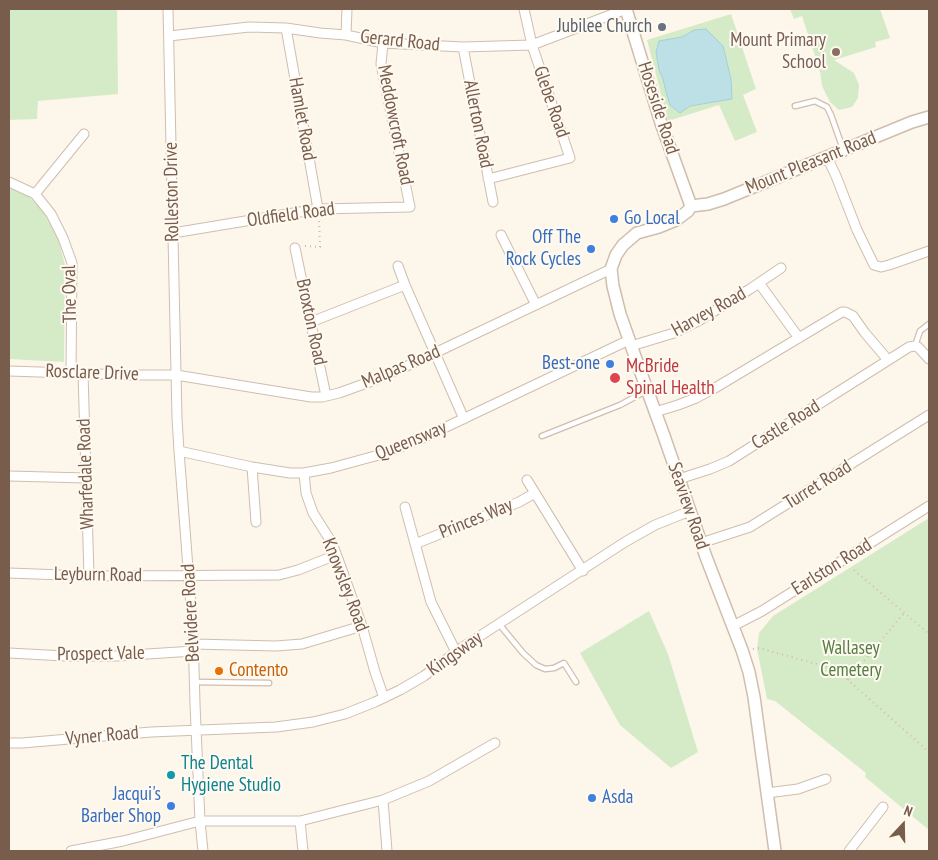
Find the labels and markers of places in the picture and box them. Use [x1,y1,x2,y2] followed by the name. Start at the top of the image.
[557,16,652,38] place label: Jubilee Church
[656,21,668,33] marker: Jubilee Church
[730,30,826,74] place label: Mount Primary School
[830,46,842,58] marker: Mount Primary School
[624,208,680,230] place label: Go Local
[608,213,620,225] marker: Go Local
[506,227,581,271] place label: Off The Rock Cycles
[585,243,597,255] marker: Off The Rock Cycles
[542,353,600,375] place label: Best-one
[626,356,715,400] place label: McBride Spinal Health
[604,358,616,370] marker: Best-one
[608,371,622,385] marker: McBride Spinal Health
[229,660,288,682] place label: Contento
[213,665,225,677] marker: Contento
[181,753,281,797] place label: The Dental Hygiene Studio
[165,769,177,781] marker: The Dental Hygiene Studio
[81,784,161,828] place label: Jacqui's Barber Shop
[602,787,633,809] place label: Asda
[586,792,598,804] marker: Asda
[165,800,177,812] marker: Jacqui's Barber Shop

